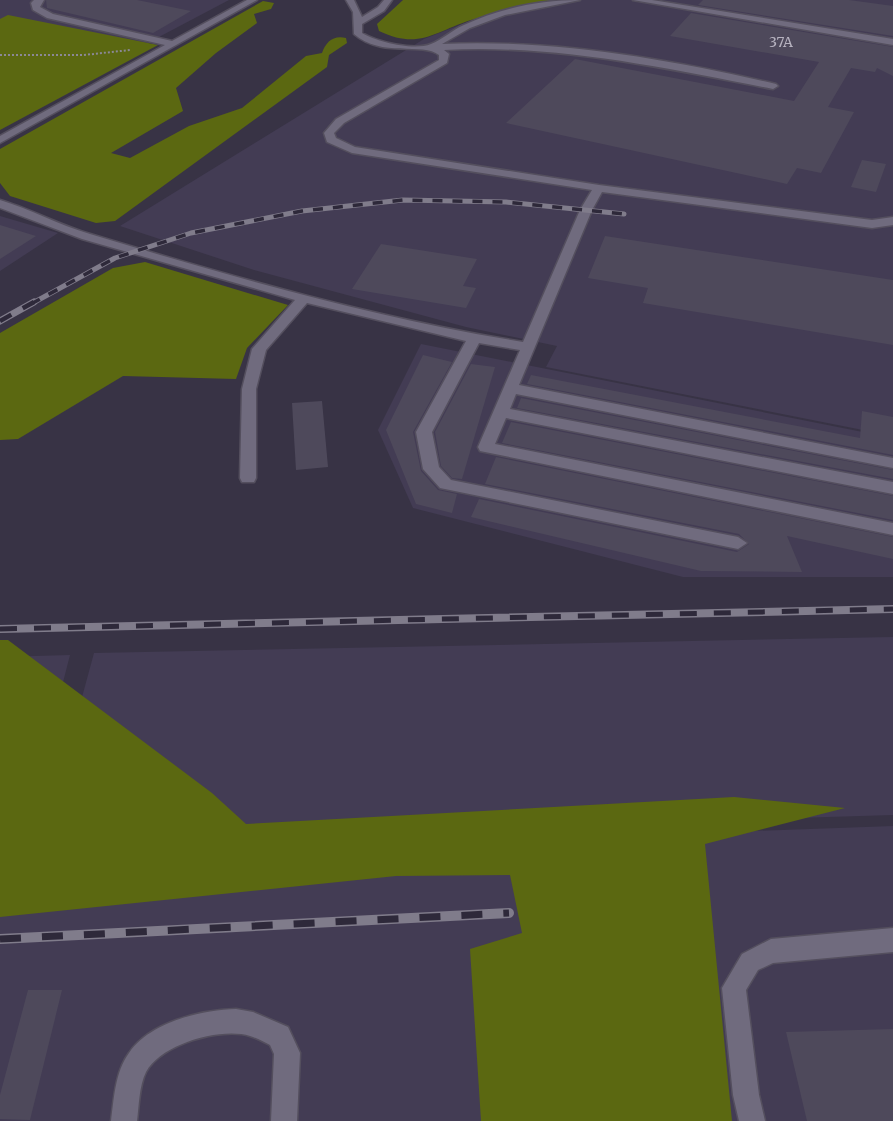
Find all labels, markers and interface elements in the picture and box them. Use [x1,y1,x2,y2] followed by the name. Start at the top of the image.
[769,33,793,51] house number: 37А

